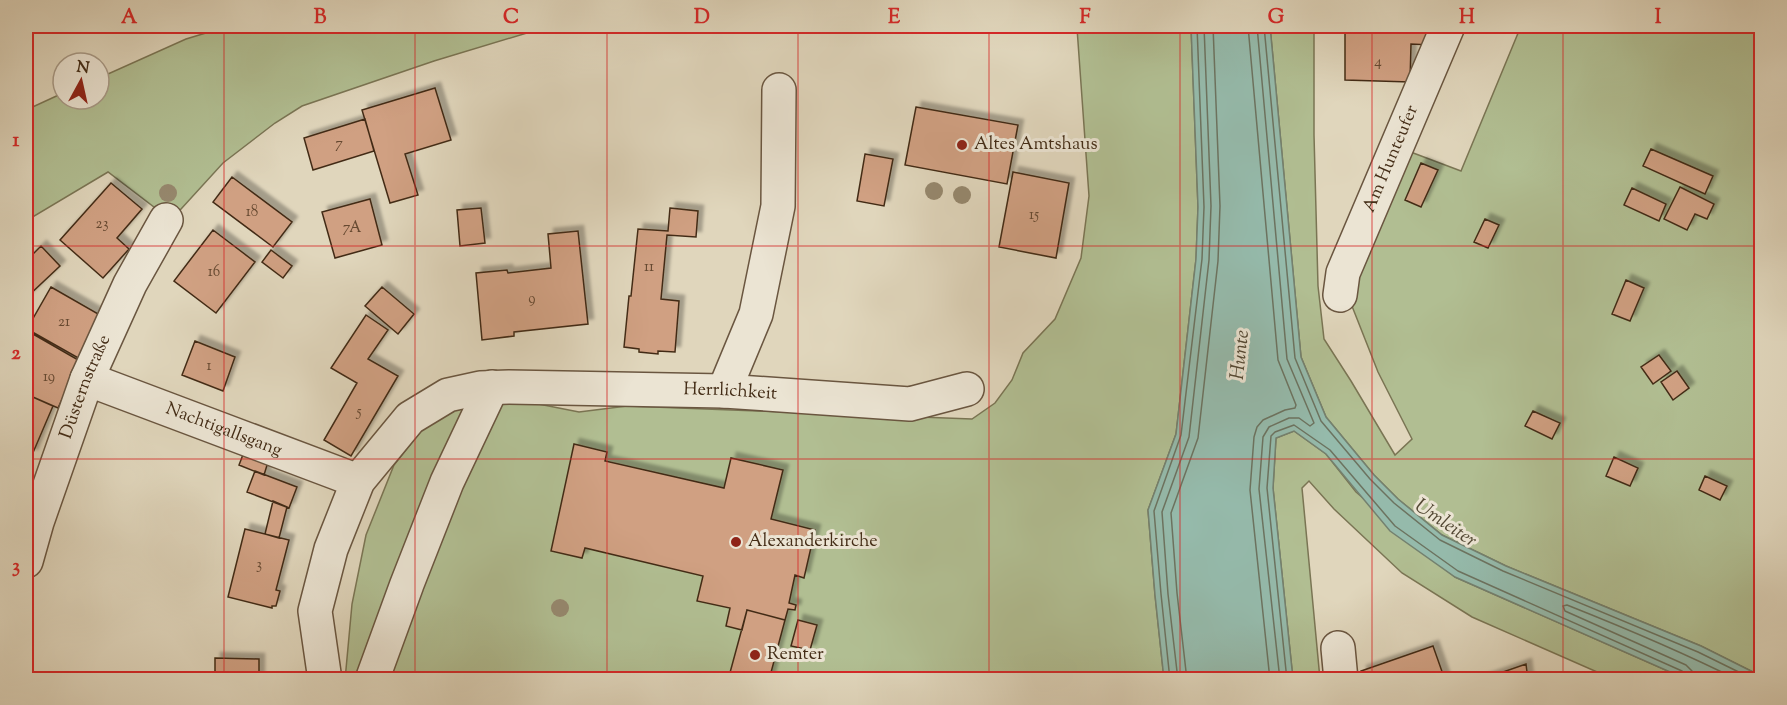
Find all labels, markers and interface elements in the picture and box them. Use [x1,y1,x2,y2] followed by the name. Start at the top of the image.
[121,4,138,33] text: A
[314,4,327,33] text: B
[503,4,519,33] text: C
[694,4,710,33] text: D
[888,4,901,33] text: E
[1079,4,1091,33] text: F
[1268,4,1285,33] text: G
[1459,4,1475,33] text: H
[1655,4,1662,33] text: I
[51,51,111,111] north arrow
[1374,52,1382,73] house number: 4
[75,56,91,81] text: N
[1357,101,1426,217] street label: Am Hunteufer
[13,127,20,156] text: 1
[974,132,1098,158] place label: Altes Amtshaus
[335,134,343,155] house number: 7
[955,138,969,152] marker: Altes Amtshaus
[246,202,258,223] house number: 18
[1029,205,1039,226] house number: 15
[95,214,109,235] house number: 23
[343,218,361,239] house number: 7A
[644,257,654,278] house number: 11
[208,262,220,283] house number: 16
[528,289,536,310] house number: 9
[58,312,70,333] house number: 21
[1224,329,1258,381] water label: Hunte
[54,331,118,443] street label: Düsternstraße
[11,340,21,369] text: 2
[206,356,212,377] house number: 1
[43,367,55,388] house number: 19
[683,377,778,408] street label: Herrlichkeit
[162,397,286,464] street label: Nachtigallsgang
[355,402,362,423] house number: 5
[1408,492,1482,556] water label: Umleiter
[748,529,878,555] place label: Alexanderkirche
[729,535,743,549] marker: Alexanderkirche
[12,553,20,582] text: 3
[256,555,262,576] house number: 3
[767,642,824,668] place label: Remter
[748,648,762,662] marker: Remter

